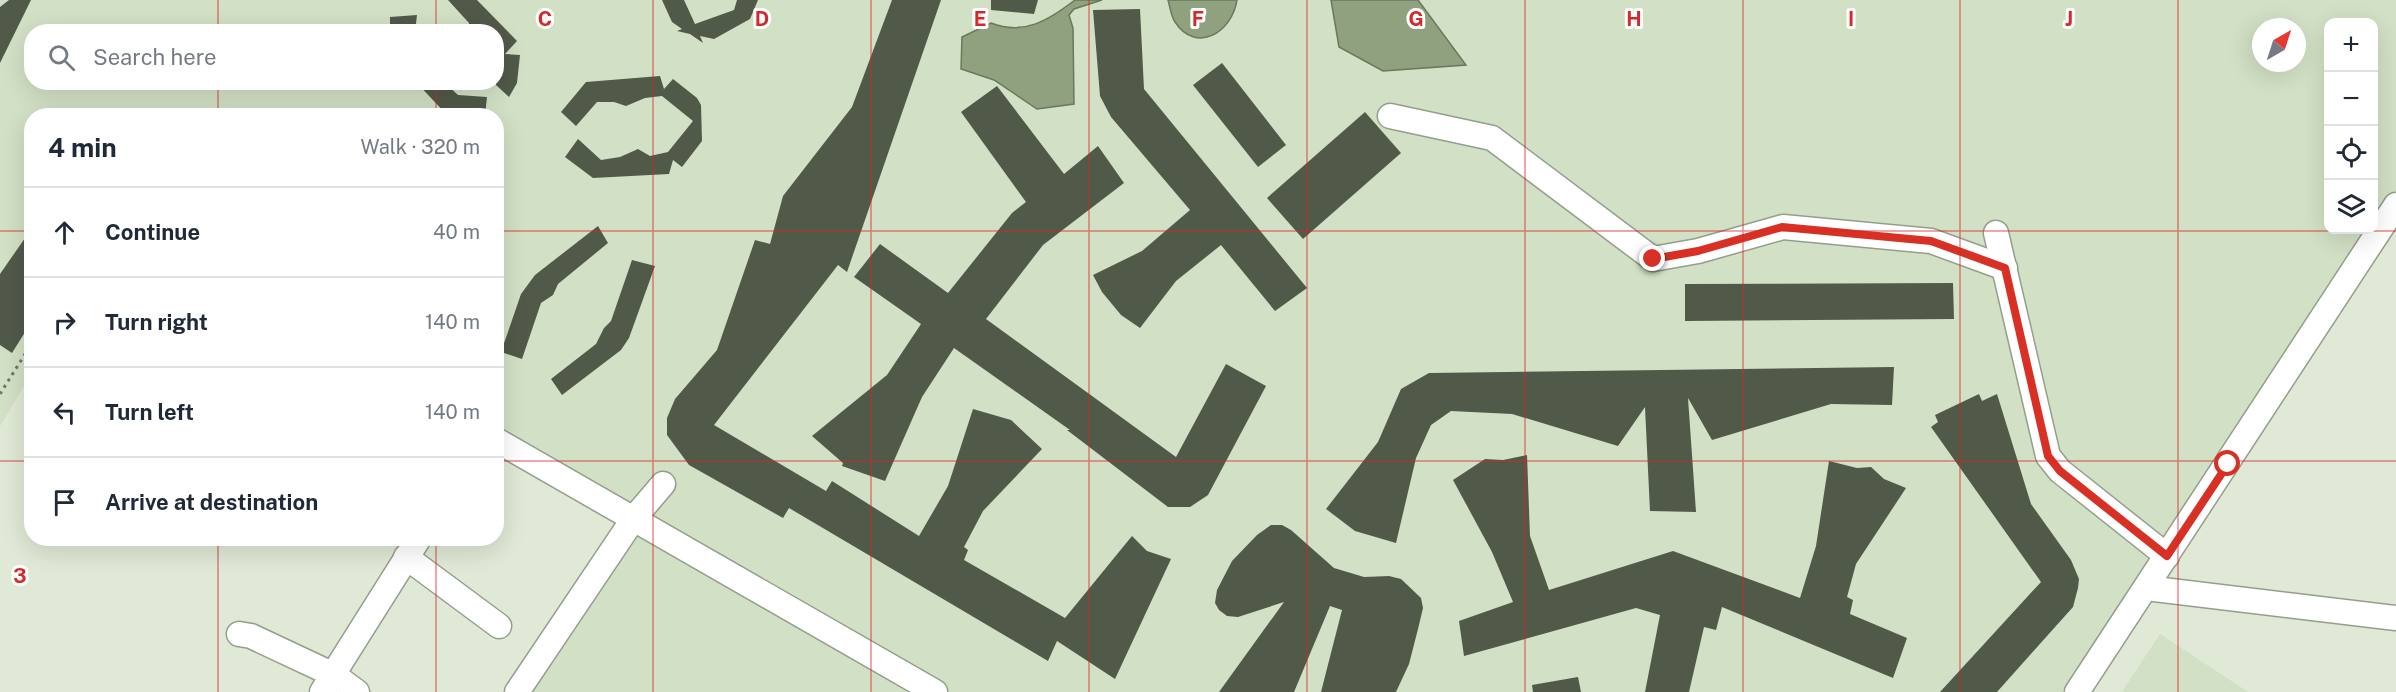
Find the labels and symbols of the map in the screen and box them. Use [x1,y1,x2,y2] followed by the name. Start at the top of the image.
[538,7,552,31] text: C
[755,7,769,31] text: D
[974,7,986,31] text: E
[1192,7,1204,31] text: F
[1408,7,1424,31] text: G
[1626,7,1642,31] text: H
[1848,7,1854,31] text: I
[2065,7,2073,31] text: J
[2252,18,2306,72] north arrow
[1639,245,1665,271] route end
[2214,450,2240,476] route start
[13,564,27,588] text: 3

